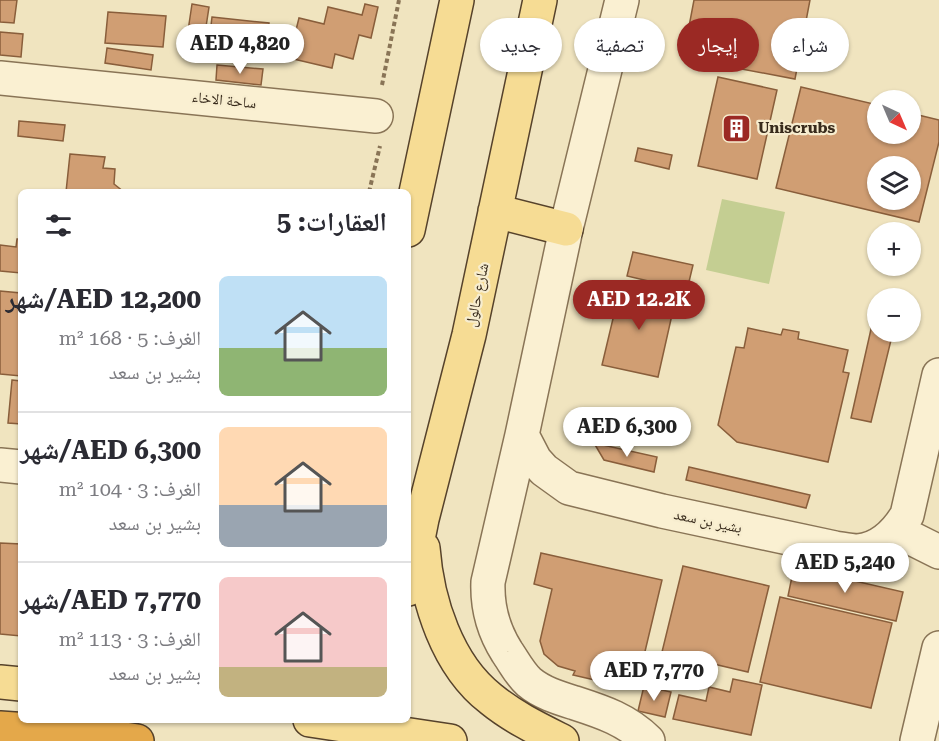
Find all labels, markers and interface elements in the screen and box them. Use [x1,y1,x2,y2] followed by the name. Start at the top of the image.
[480,18,562,72] chip: جديد
[574,18,665,72] chip: تصفية
[677,18,759,72] chip: إيجار
[771,18,849,72] chip: شراء
[171,24,309,75] pin: AED 4,820
[190,31,290,55] text: AED 4,820
[191,88,257,112] street label: ساحة الاخاء
[867,90,921,144] north arrow
[867,90,921,342] map controls
[721,112,753,144] building icon: Uniscrubs
[758,119,836,137] place label: Uniscrubs
[867,156,921,210] button: layers
[277,207,387,237] text: العقارات: 5
[42,209,75,242] icon: filters
[867,222,921,276] button: +
[461,261,494,329] street label: شارع حالول
[570,280,708,331] pin: AED 12.2K
[6,284,201,314] text: AED 12,200/شهر
[587,287,691,311] text: AED 12.2K
[867,288,921,342] button: −
[267,300,339,372] icon: home
[59,326,201,350] text: الغرف: 5 · 168 m²
[109,360,201,384] text: بشير بن سعد
[558,407,696,458] pin: AED 6,300
[577,414,677,438] text: AED 6,300
[20,435,201,465] text: AED 6,300/شهر
[267,451,339,523] icon: home
[59,477,201,501] text: الغرف: 3 · 104 m²
[672,505,744,538] street label: بشير بن سعد
[109,511,201,535] text: بشير بن سعد
[776,543,914,594] pin: AED 5,240
[795,550,895,574] text: AED 5,240
[20,585,201,615] text: AED 7,770/شهر
[267,601,339,673] icon: home
[59,627,201,651] text: الغرف: 3 · 113 m²
[585,651,723,702] pin: AED 7,770
[604,658,704,682] text: AED 7,770
[109,661,201,685] text: بشير بن سعد

